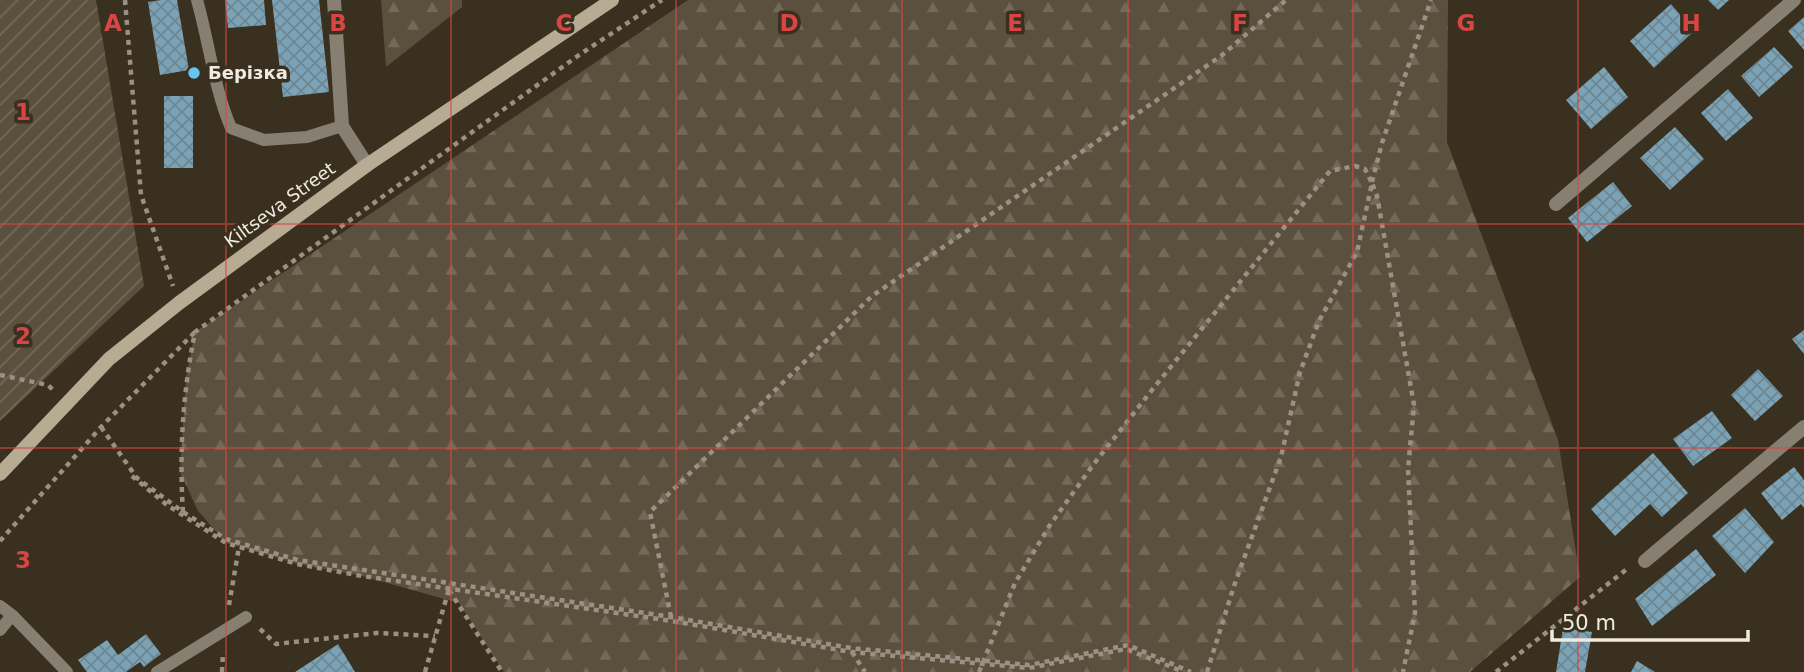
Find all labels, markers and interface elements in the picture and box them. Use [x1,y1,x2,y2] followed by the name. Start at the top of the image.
[104,10,122,36] text: A
[329,10,347,36] text: B
[556,10,572,36] text: C
[779,10,799,36] text: D
[1007,10,1023,36] text: E
[1232,10,1248,36] text: F
[1457,10,1475,36] text: G
[1681,10,1701,36] text: H
[208,62,288,83] place label: Берізка
[186,65,202,81] marker: Берізка
[15,99,31,125] text: 1
[220,157,339,252] street label: Kiltseva Street
[15,323,31,349] text: 2
[15,547,31,573] text: 3
[1552,598,1748,642] scale bar
[1562,611,1616,635] text: 50 m

